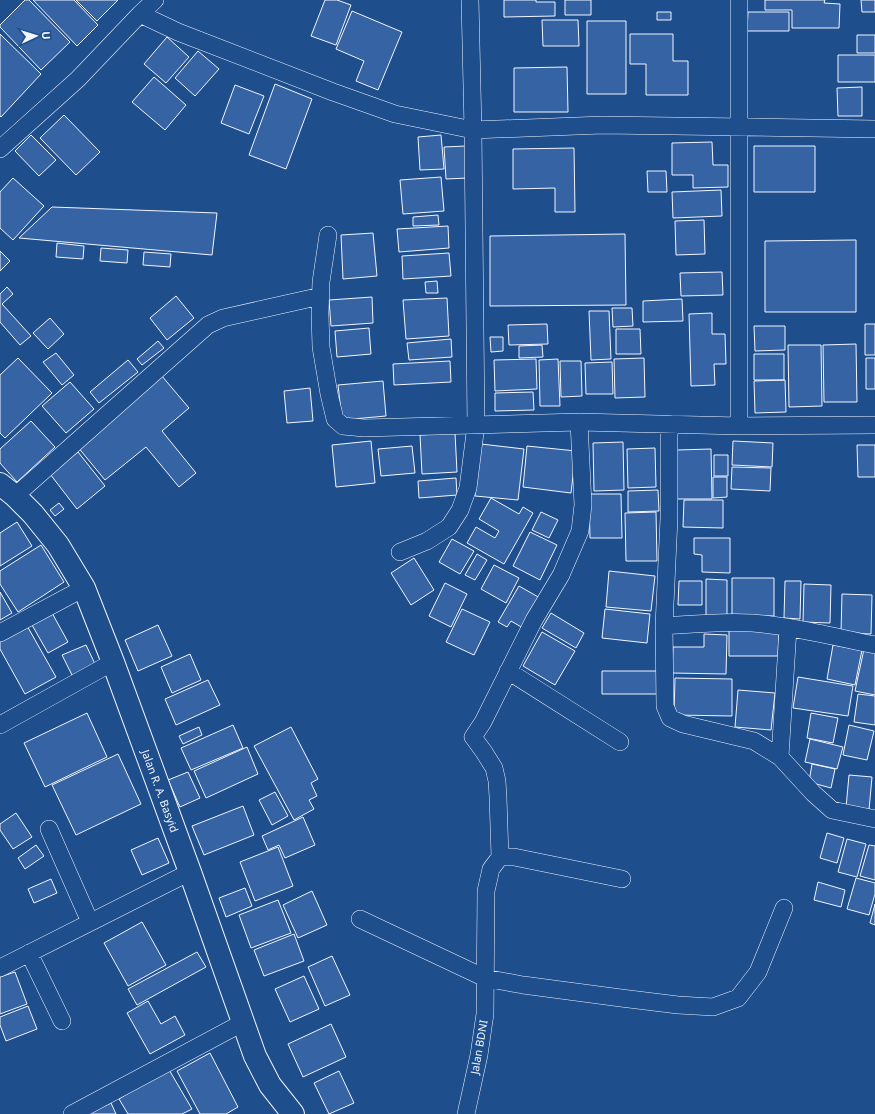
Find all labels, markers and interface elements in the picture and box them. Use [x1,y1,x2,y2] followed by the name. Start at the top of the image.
[16,16,56,56] north arrow
[39,31,54,40] text: U
[138,746,182,834] street label: Jalan R. A. Basyid
[466,1018,491,1076] street label: Jalan BDNI

